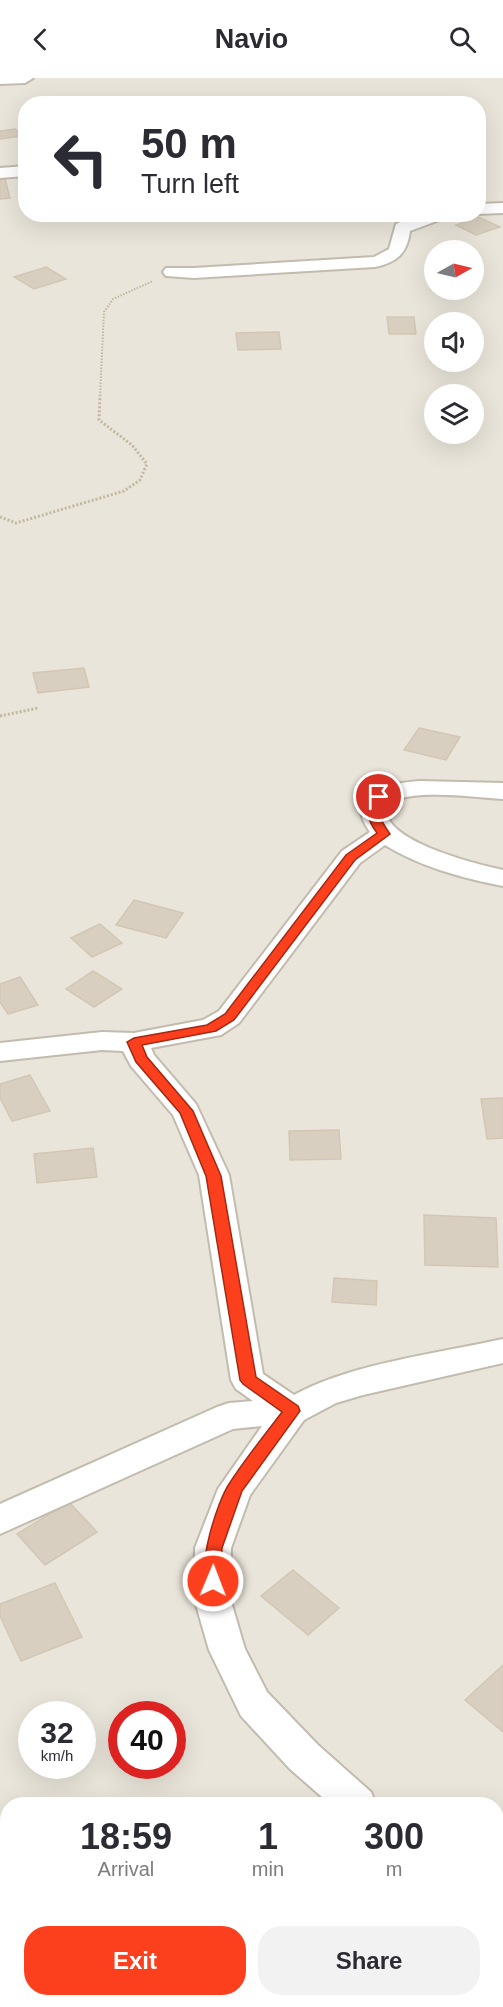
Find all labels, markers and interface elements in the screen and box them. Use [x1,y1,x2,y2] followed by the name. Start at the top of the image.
[24,23,57,56] icon: back
[446,23,479,56] icon: search
[215,24,288,54] text: Navio
[42,120,120,198] icon: left
[141,120,237,167] text: 50 m
[141,169,239,199] text: Turn left
[424,240,484,300] north arrow
[424,240,484,444] map controls
[424,312,484,372] button: sound
[424,384,484,444] button: layers
[353,771,404,822] pin
[362,780,395,813] icon: arrive
[181,1549,245,1613] position arrow
[108,1701,186,1779] speed limit sign: 40
[40,1716,74,1749] text: 32
[41,1747,73,1764] text: km/h
[80,1816,172,1857] text: 18:59
[258,1816,278,1857] text: 1
[364,1816,424,1857] text: 300
[98,1858,154,1880] text: Arrival
[252,1858,284,1880] text: min
[386,1858,402,1880] text: m
[24,1926,246,1995] button: Exit
[258,1926,480,1995] button: Share

